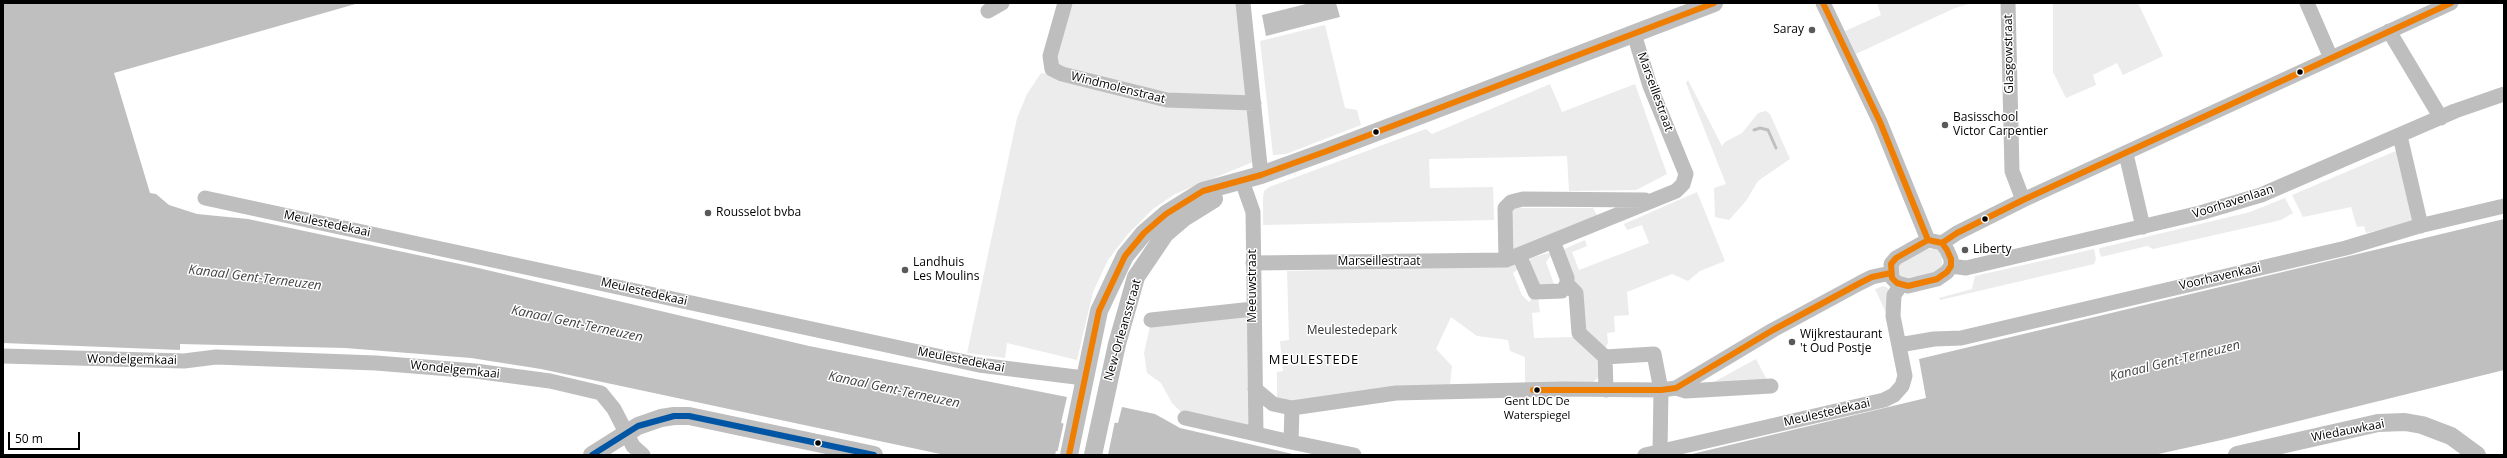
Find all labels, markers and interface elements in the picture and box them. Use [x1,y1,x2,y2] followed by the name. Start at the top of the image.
[2001,14,2017,94] street label: Glasgowstraat
[1773,23,1804,37] place label: Saray
[1807,25,1817,35] marker: Saray
[1634,50,1676,134] street label: Marseillestraat
[2295,67,2305,77] unlabelled marker
[1069,69,1167,107] street label: Windmolenstraat
[1953,111,2048,139] place label: Basisschool Victor Carpentier
[1940,120,1950,130] marker: Basisschool Victor Carpentier
[1371,127,1381,137] unlabelled marker
[2191,182,2275,222] street label: Voorhavenlaan
[716,206,801,220] place label: Rousselot bvba
[282,208,372,240] street label: Meulestedekaai
[703,208,713,218] marker: Rousselot bvba
[1980,214,1990,224] unlabelled marker
[1973,243,2012,257] place label: Liberty
[1960,245,1970,255] marker: Liberty
[1246,249,1260,323] street label: Meeuwstraat
[1337,255,1421,269] street label: Marseillestraat
[913,256,979,284] place label: Landhuis Les Moulins
[2178,261,2262,293] street label: Voorhavenkaai
[188,262,322,294] water label: Kanaal Gent-Terneuzen
[900,265,910,275] marker: Landhuis Les Moulins
[599,275,689,309] street label: Meulestedekaai
[1102,277,1144,383] street label: New-Orleansstraat
[510,302,644,346] water label: Kanaal Gent-Terneuzen
[1307,324,1397,338] park label: Meulestedepark
[1800,328,1882,356] place label: Wijkrestaurant 't Oud Postje
[1787,337,1797,347] marker: Wijkrestaurant 't Oud Postje
[2108,337,2242,385] water label: Kanaal Gent-Terneuzen
[916,345,1006,375] street label: Meulestedekaai
[87,352,177,368] street label: Wondelgemkaai
[1269,352,1359,368] district label: MEULESTEDE
[410,358,500,382] street label: Wondelgemkaai
[827,368,961,412] water label: Kanaal Gent-Terneuzen
[1532,385,1542,395] marker: Gent LDC De Waterspiegel
[1504,395,1570,421] place label: Gent LDC De Waterspiegel
[1782,396,1872,430] street label: Meulestedekaai
[2310,417,2386,445] street label: Wiedauwkaai
[10,424,82,450] scale bar
[15,430,43,447] text: 50 m
[813,438,823,448] unlabelled marker

